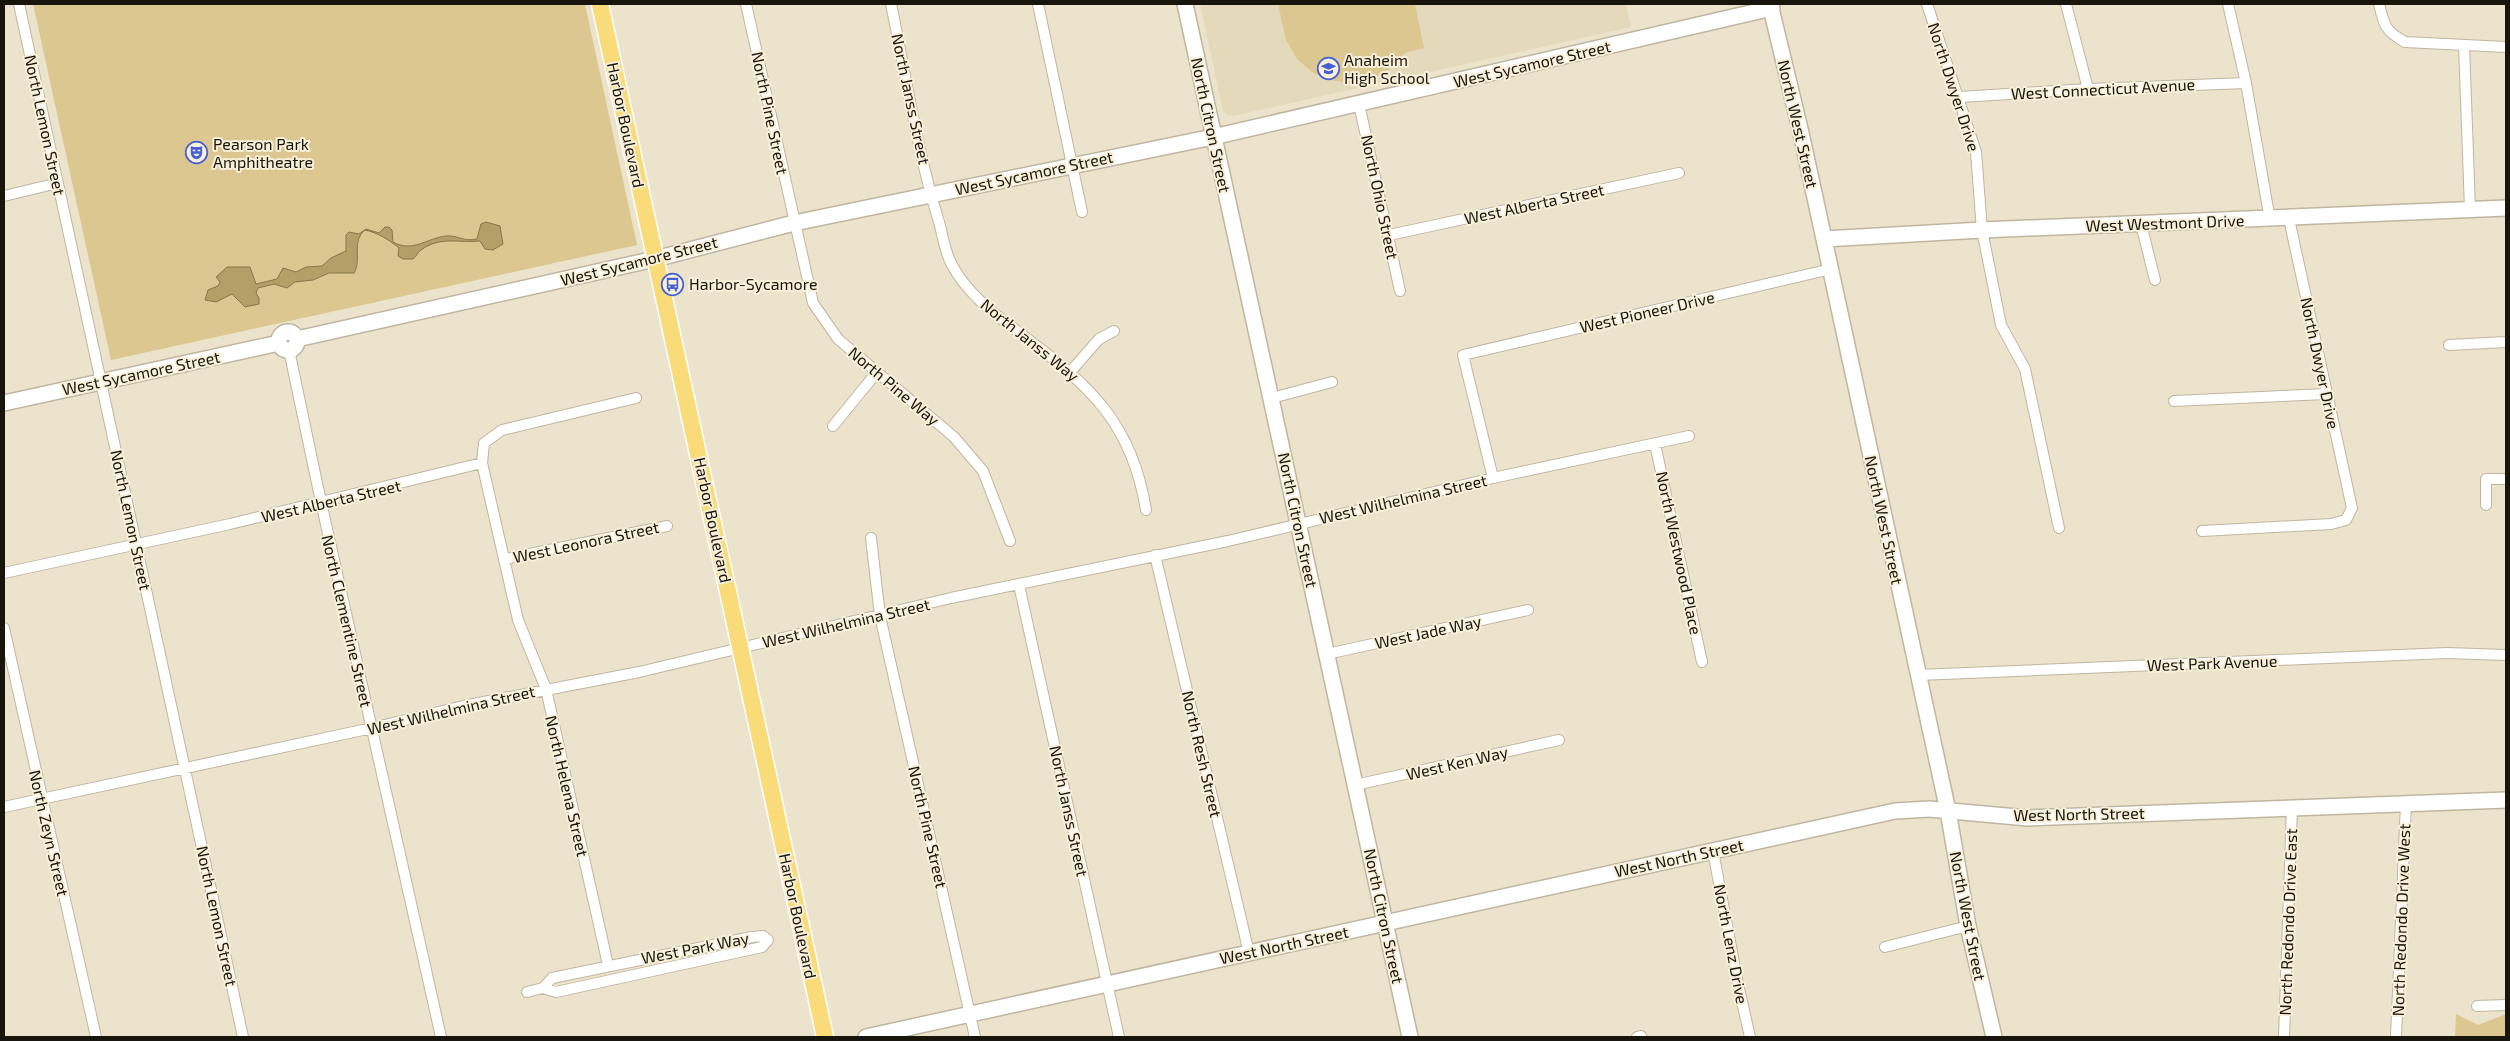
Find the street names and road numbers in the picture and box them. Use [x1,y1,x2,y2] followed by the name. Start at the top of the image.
[1925,20,1984,154] street label: North Dwyer Drive
[888,32,935,166] street label: North Janss Street
[1451,36,1612,91] street label: West Sycamore Street
[748,50,793,176] street label: North Pine Street
[21,53,70,197] street label: North Lemon Street
[1188,56,1235,194] street label: North Citron Street
[1774,58,1823,190] street label: North West Street
[604,60,649,189] street label: Harbor Boulevard
[2010,74,2196,103] street label: West Connecticut Avenue
[1358,133,1403,261] street label: North Ohio Street
[953,146,1115,199] street label: West Sycamore Street
[1462,179,1606,228] street label: West Alberta Street
[2085,210,2245,235] street label: West Westmont Drive
[558,232,719,289] street label: West Sycamore Street
[1578,287,1716,336] street label: West Pioneer Drive
[977,294,1084,385] street label: North Janss Way
[2297,295,2344,430] street label: North Dwyer Drive
[845,342,944,429] street label: North Pine Way
[60,346,222,399] street label: West Sycamore Street
[107,448,156,592] street label: North Lemon Street
[1275,451,1322,589] street label: North Citron Street
[1862,454,1907,586] street label: North West Street
[691,455,736,584] street label: Harbor Boulevard
[1653,469,1706,636] street label: North Westwood Place
[1317,470,1489,527] street label: West Wilhelmina Street
[259,475,403,526] street label: West Alberta Street
[511,517,661,566] street label: West Leonora Street
[318,533,377,709] street label: North Clementine Street
[760,594,932,651] street label: West Wilhelmina Street
[1373,611,1483,652] street label: West Jade Way
[2146,651,2278,674] street label: West Park Avenue
[365,681,537,738] street label: West Wilhelmina Street
[1179,689,1226,819] street label: North Resh Street
[542,713,593,858] street label: North Helena Street
[1404,741,1510,783] street label: West Ken Way
[1046,744,1093,878] street label: North Janss Street
[905,764,952,890] street label: North Pine Street
[26,768,73,898] street label: North Zeyn Street
[2013,803,2145,824] street label: West North Street
[2388,823,2413,1017] street label: North Redondo Drive West
[2275,828,2300,1016] street label: North Redondo Drive East
[1613,835,1745,880] street label: West North Street
[193,844,242,988] street label: North Lemon Street
[1361,847,1408,985] street label: North Citron Street
[1947,850,1990,982] street label: North West Street
[776,851,821,980] street label: Harbor Boulevard
[1711,882,1752,1005] street label: North Lenz Drive
[1218,922,1350,967] street label: West North Street
[639,928,751,967] street label: West Park Way

